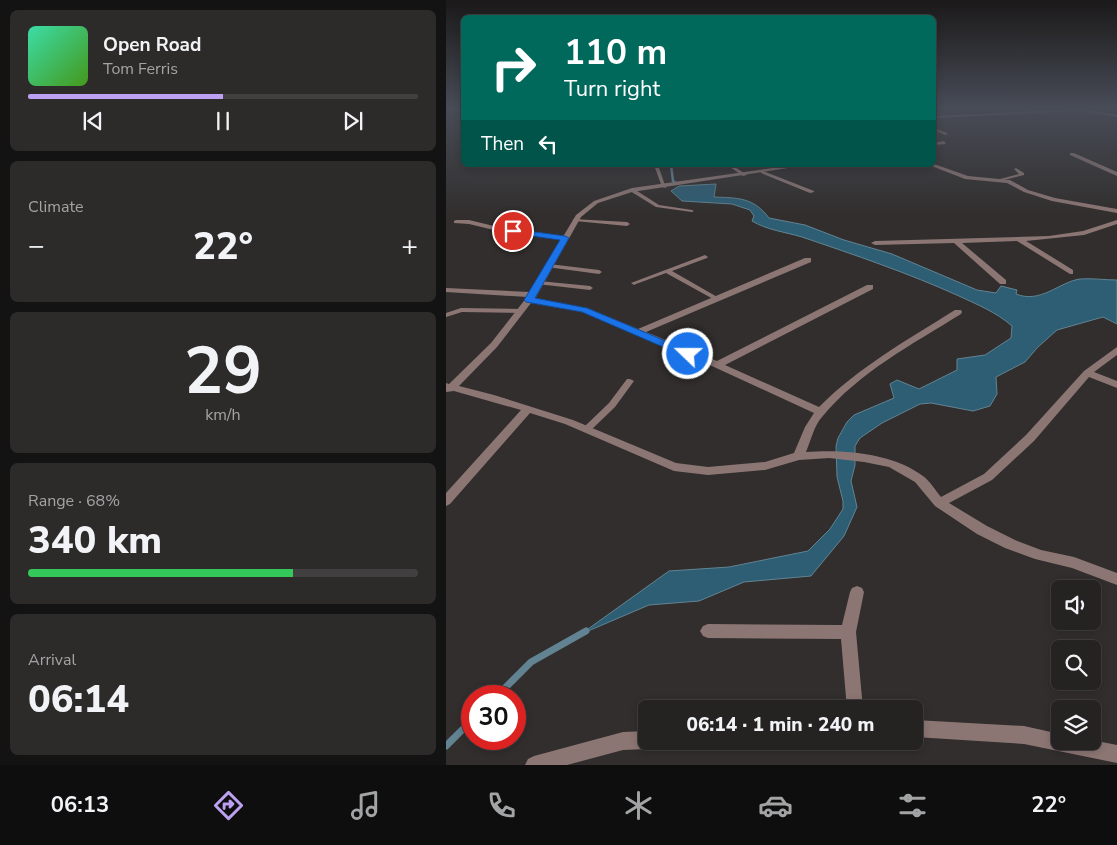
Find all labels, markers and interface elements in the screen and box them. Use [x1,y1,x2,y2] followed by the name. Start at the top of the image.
[564,29,667,76] text: 110 m
[103,32,201,58] text: Open Road
[481,35,546,100] icon: right
[103,58,178,80] text: Tom Ferris
[564,74,660,104] text: Turn right
[79,107,107,135] icon: previous
[209,107,237,135] icon: pause
[339,107,367,135] icon: next
[534,130,562,158] icon: left
[481,131,524,157] text: Then
[28,196,83,218] text: Climate
[492,210,534,252] pin
[499,217,527,245] icon: arrive
[193,221,253,272] text: 22°
[28,227,45,265] text: −
[401,227,418,265] text: +
[184,327,262,416] text: 29
[661,327,713,379] position arrow
[205,404,241,426] text: km/h
[28,490,120,512] text: Range · 68%
[28,515,162,566] text: 340 km
[1051,580,1101,750] map controls
[1051,580,1101,630] button: sound
[1051,640,1101,690] button: search
[28,649,76,671] text: Arrival
[28,674,129,725] text: 06:14
[461,685,526,750] speed limit sign: 30
[1051,700,1101,750] button: layers
[687,712,874,738] text: 06:14 · 1 min · 240 m
[211,788,246,823] icon: directions
[348,788,383,823] icon: music
[484,788,519,823] icon: phone
[621,788,656,823] icon: climate
[758,788,793,823] icon: car
[895,788,930,823] icon: filters
[51,790,109,820] text: 06:13
[1031,790,1066,820] text: 22°

